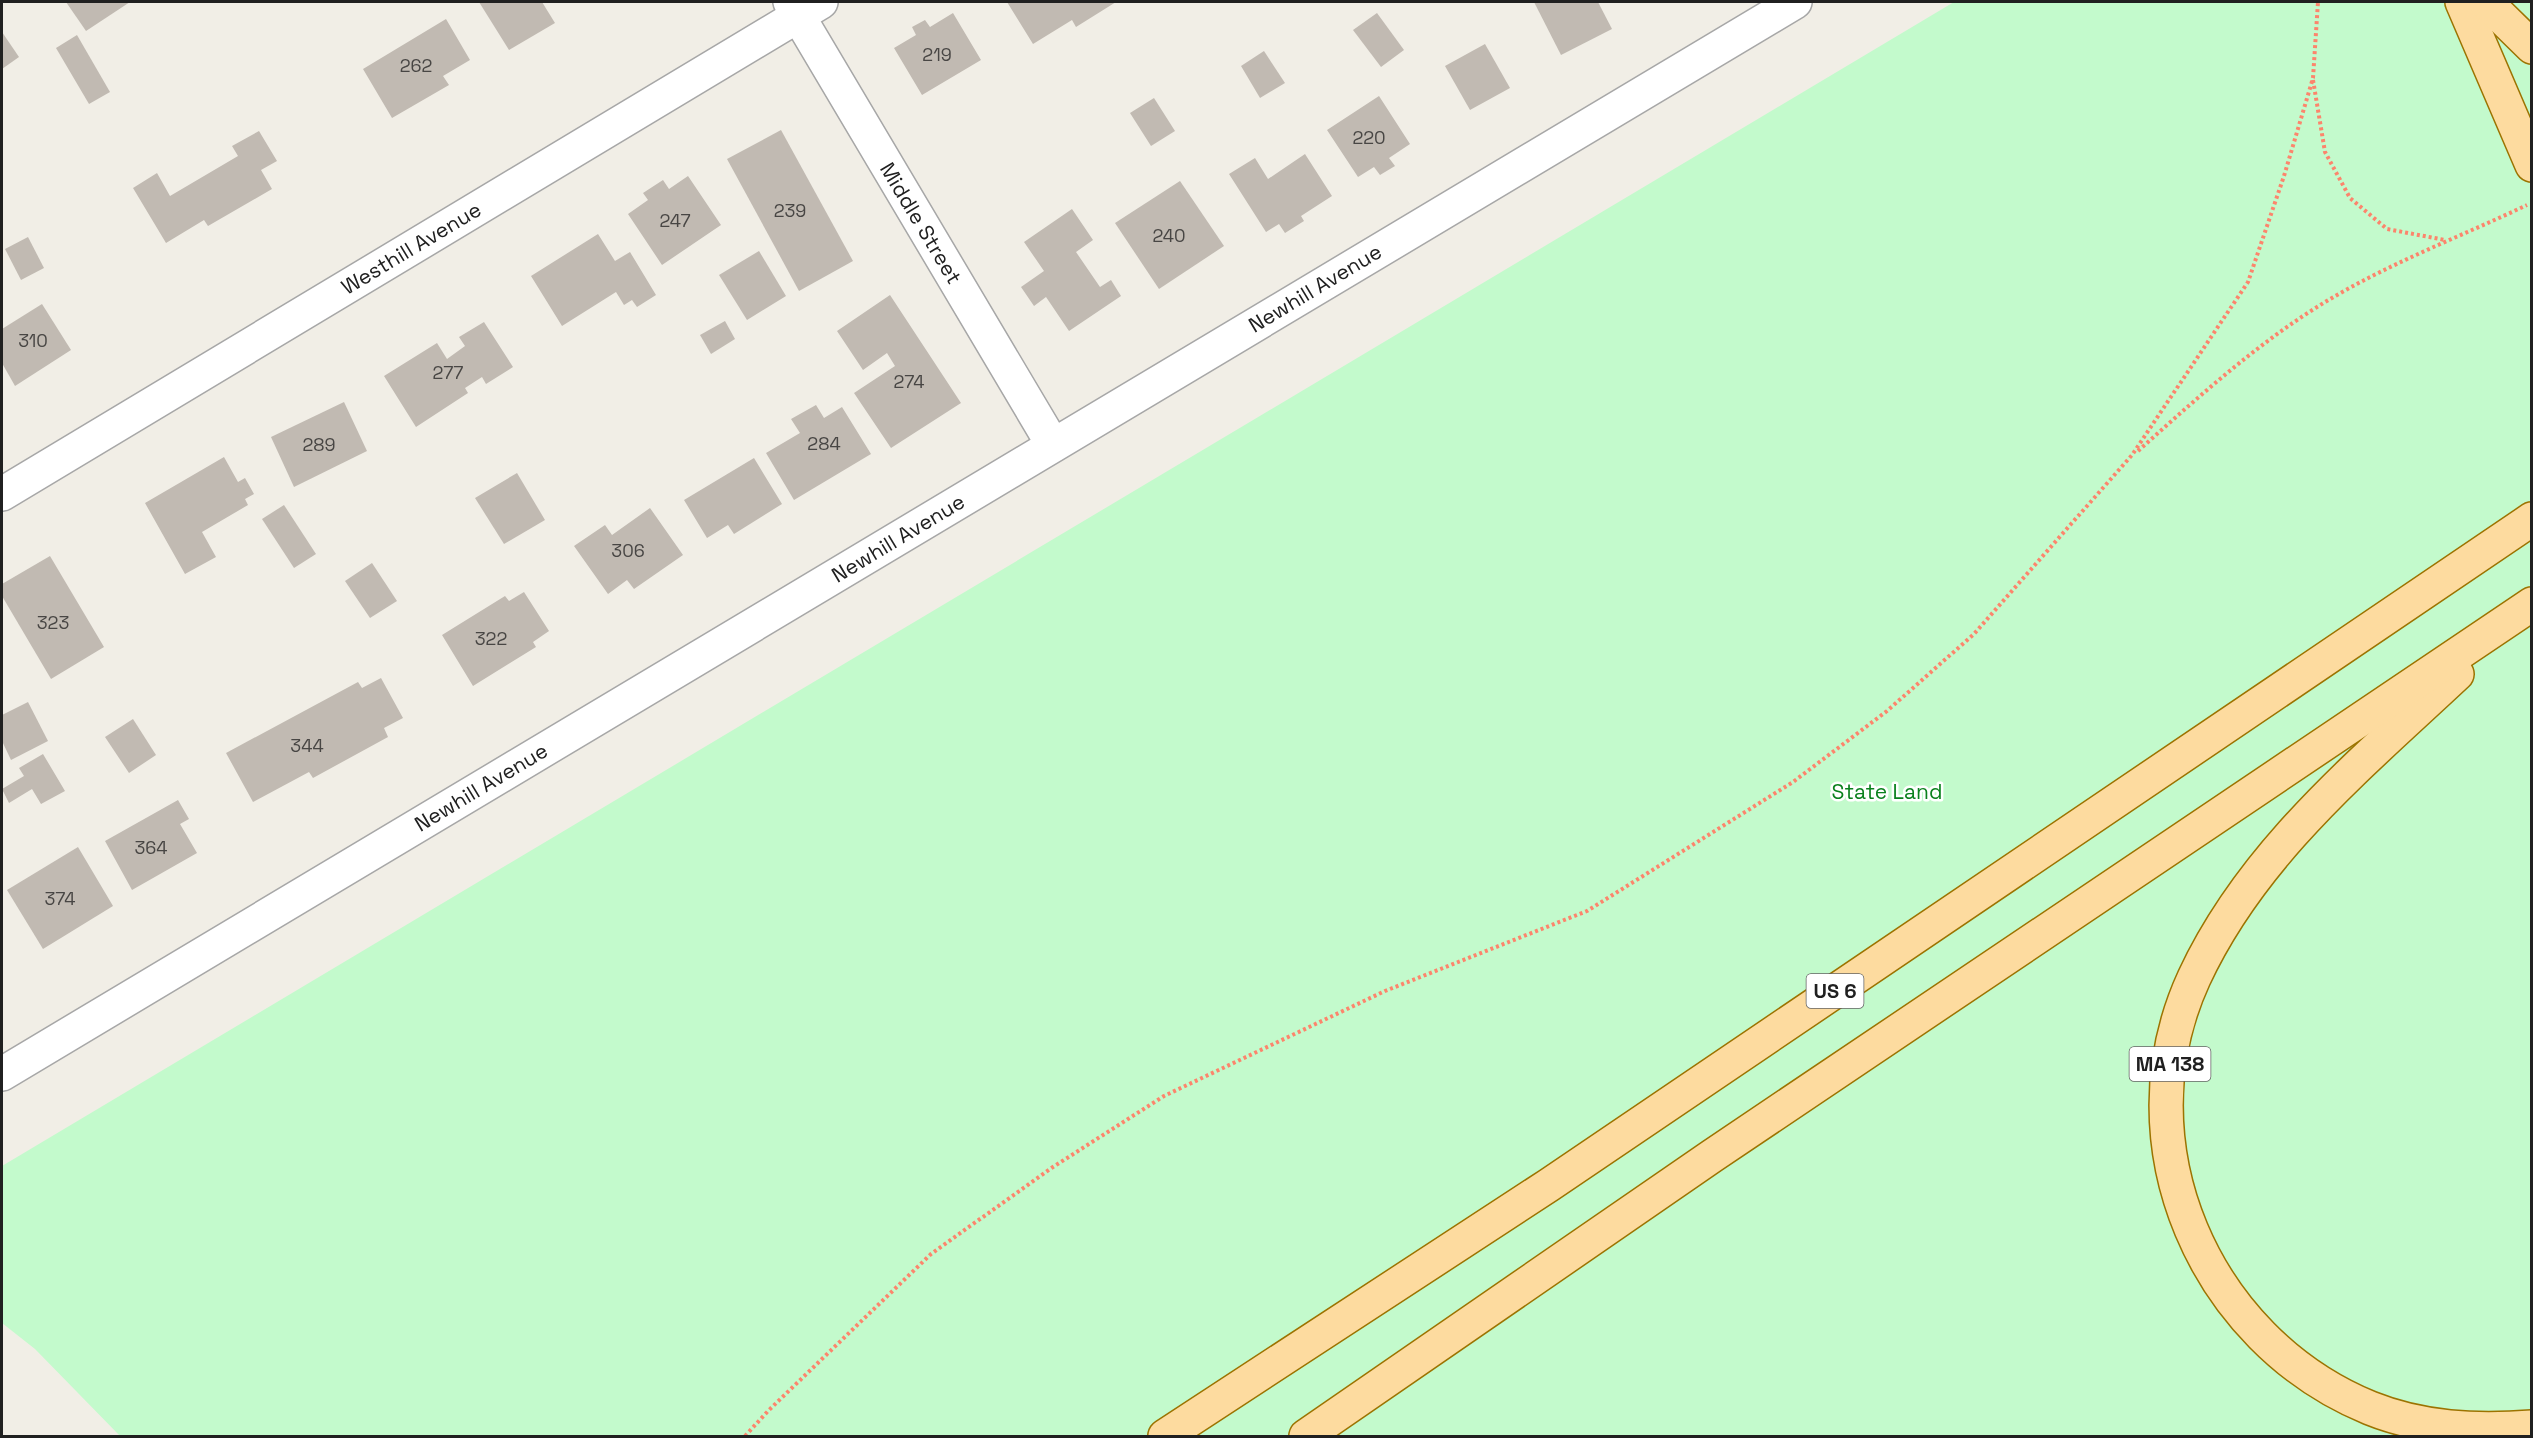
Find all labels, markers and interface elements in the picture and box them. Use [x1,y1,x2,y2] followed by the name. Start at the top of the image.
[922,43,952,66] house number: 219
[400,54,432,77] house number: 262
[1352,126,1386,149] house number: 220
[874,157,968,289] street label: Middle Street
[336,196,486,300] street label: Westhill Avenue
[774,199,806,222] house number: 239
[659,209,691,232] house number: 247
[1152,224,1186,247] house number: 240
[1244,238,1386,338] street label: Newhill Avenue
[18,329,48,352] house number: 310
[432,361,464,384] house number: 277
[893,370,925,393] house number: 274
[807,432,841,455] house number: 284
[302,433,336,456] house number: 289
[827,488,969,588] street label: Newhill Avenue
[611,539,645,562] house number: 306
[37,611,69,634] house number: 323
[475,627,507,650] house number: 322
[290,734,324,757] house number: 344
[410,737,552,837] street label: Newhill Avenue
[1832,778,1942,805] park label: State Land
[134,836,168,859] house number: 364
[44,887,76,910] house number: 374
[1806,974,1864,1008] road number: US 6
[2130,1047,2210,1081] road number: MA 138

